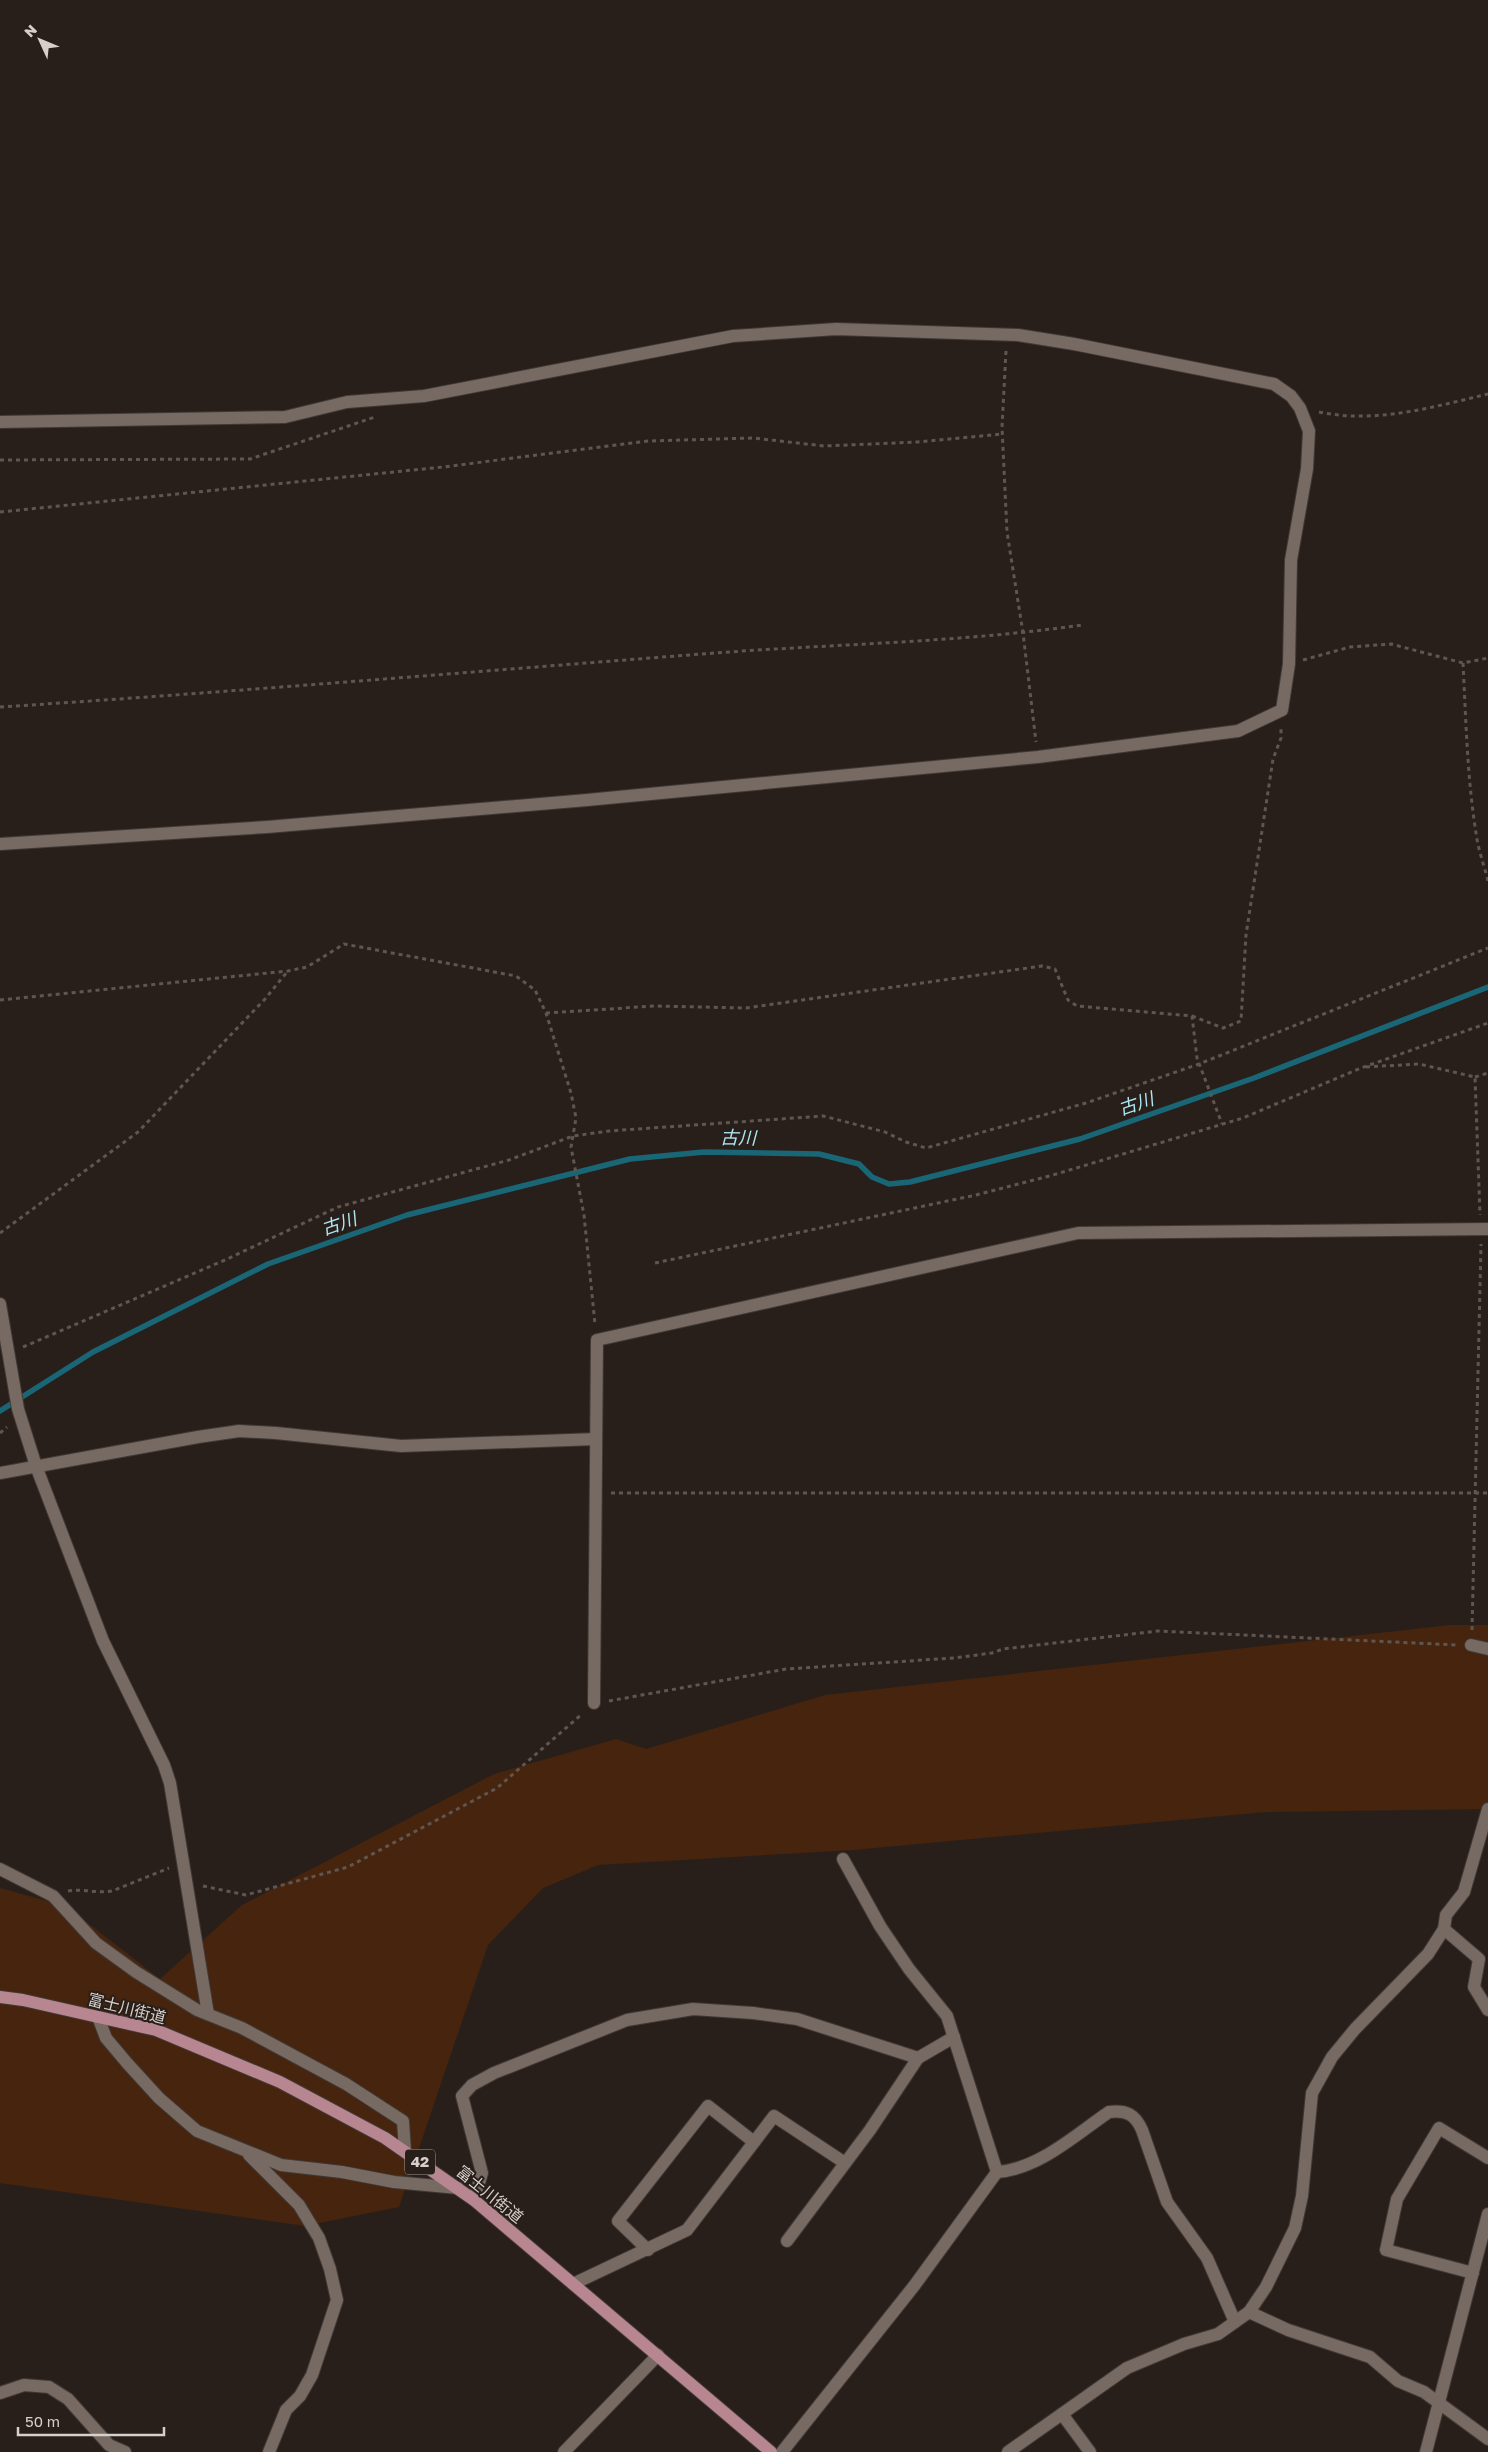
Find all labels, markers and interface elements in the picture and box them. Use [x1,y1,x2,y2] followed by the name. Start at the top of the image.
[15,15,65,65] north arrow
[20,21,40,40] text: N
[1115,1086,1158,1119] water label: 古川
[720,1126,758,1148] water label: 古川
[318,1206,361,1239] water label: 古川
[86,1989,168,2027] street label: 富士川街道
[405,2150,435,2174] road number: 42
[453,2161,527,2227] street label: 富士川街道
[18,2404,164,2436] scale bar
[25,2412,60,2430] text: 50 m

